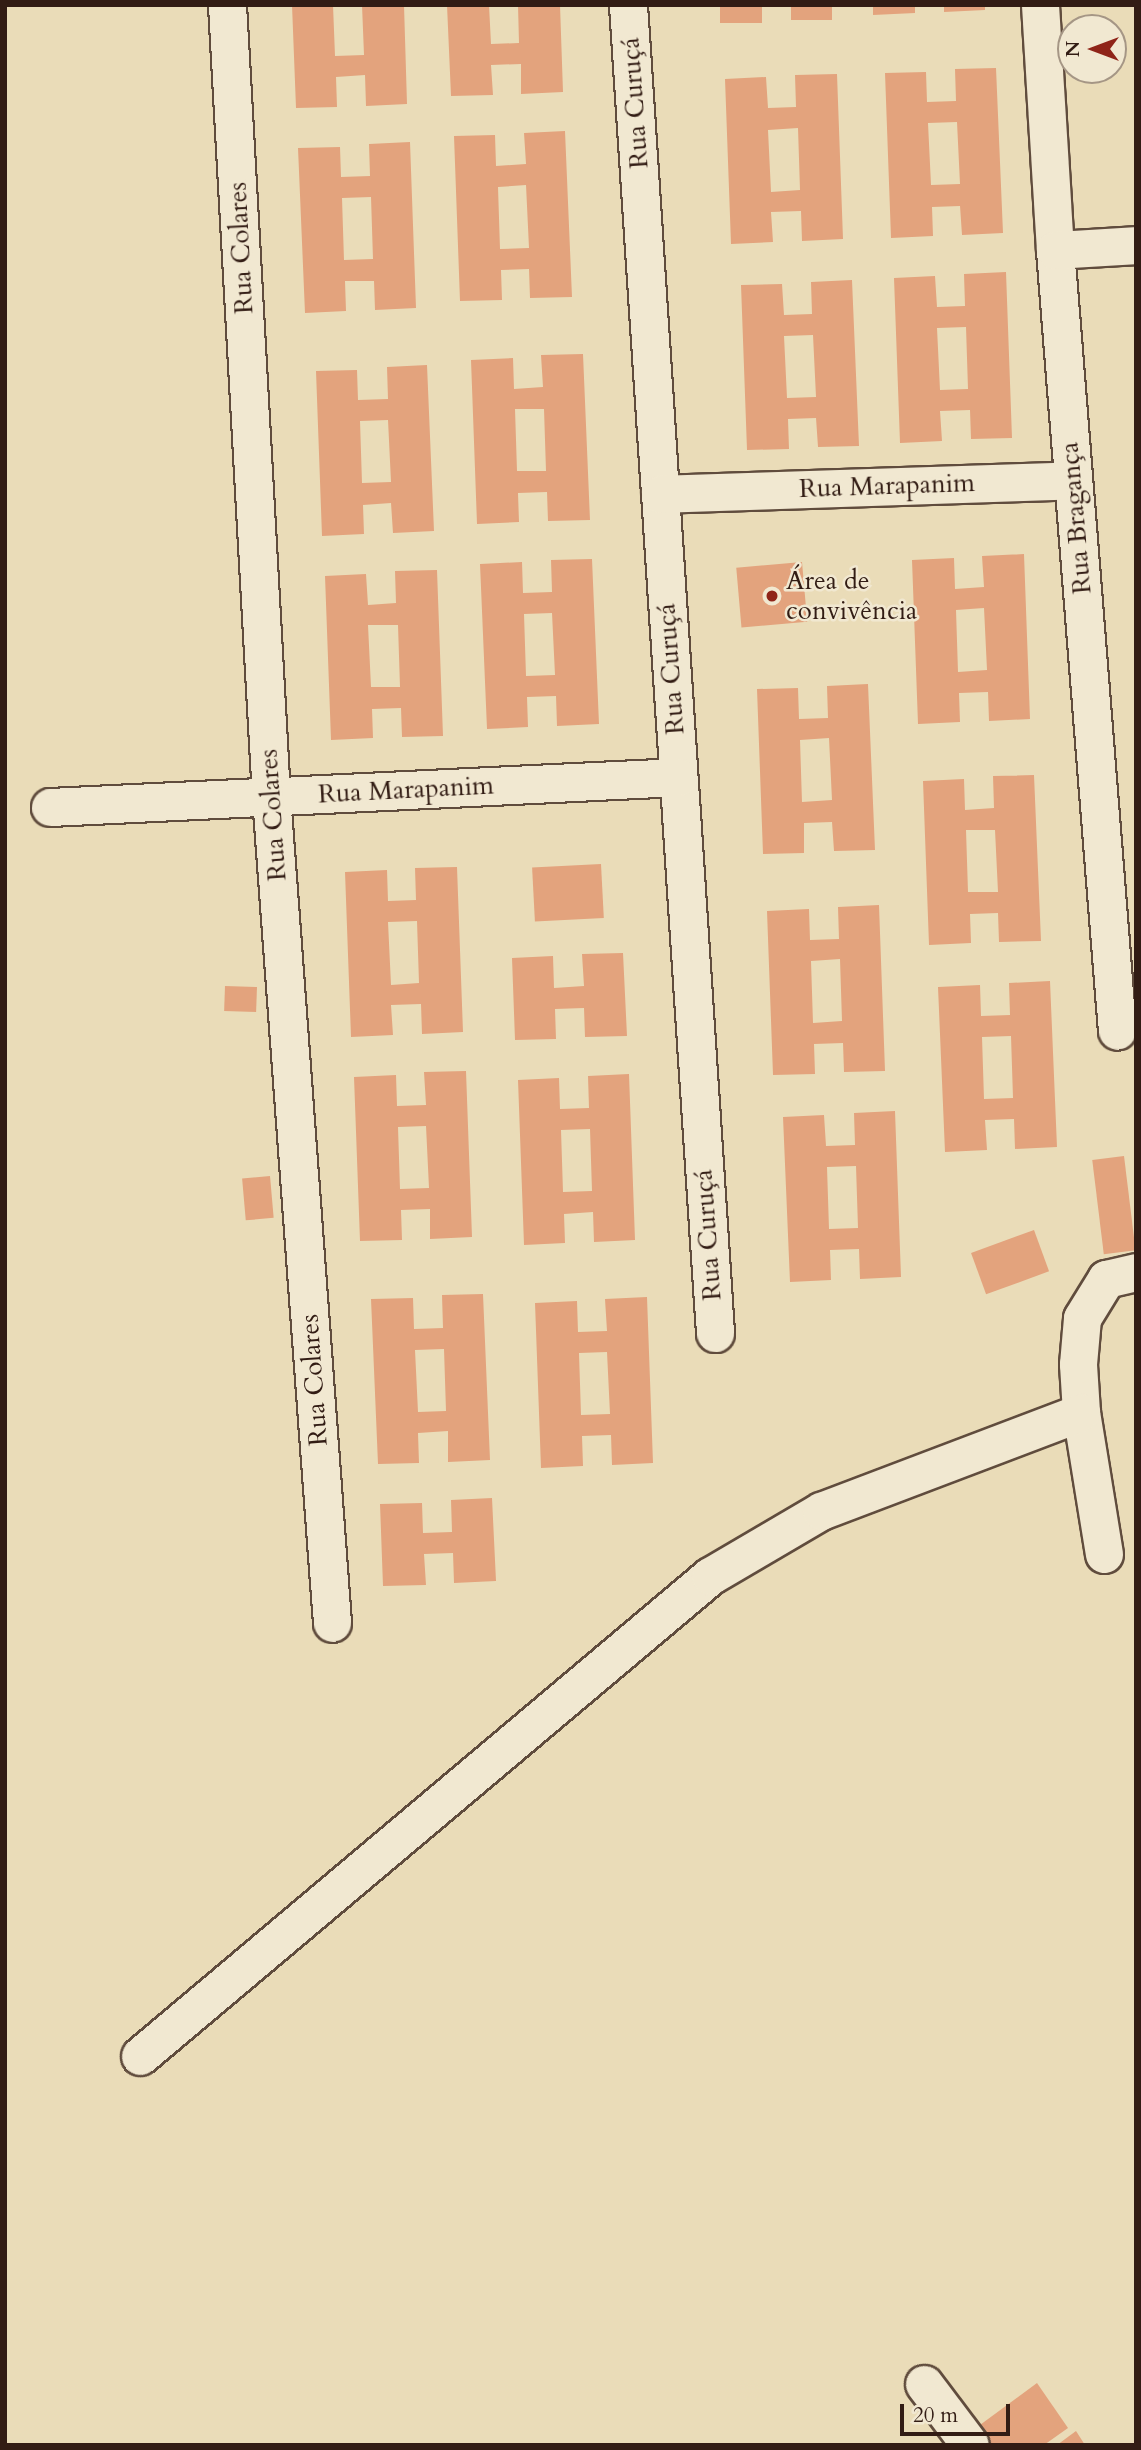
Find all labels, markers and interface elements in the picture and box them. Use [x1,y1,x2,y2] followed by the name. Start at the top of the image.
[1057,14,1127,84] north arrow
[615,36,655,170] street label: Rua Curuçá
[1060,41,1086,57] text: N
[222,181,260,315] street label: Rua Colares
[1054,441,1098,595] street label: Rua Bragança
[798,467,976,505] street label: Rua Marapanim
[786,565,917,626] place label: Área de convivência
[764,588,780,604] marker: Área de convivência
[651,602,691,736] street label: Rua Curuçá
[253,748,293,882] street label: Rua Colares
[317,770,495,810] street label: Rua Marapanim
[688,1168,728,1302] street label: Rua Curuçá
[294,1313,334,1447] street label: Rua Colares
[903,2390,1013,2434] scale bar
[913,2401,958,2430] text: 20 m

